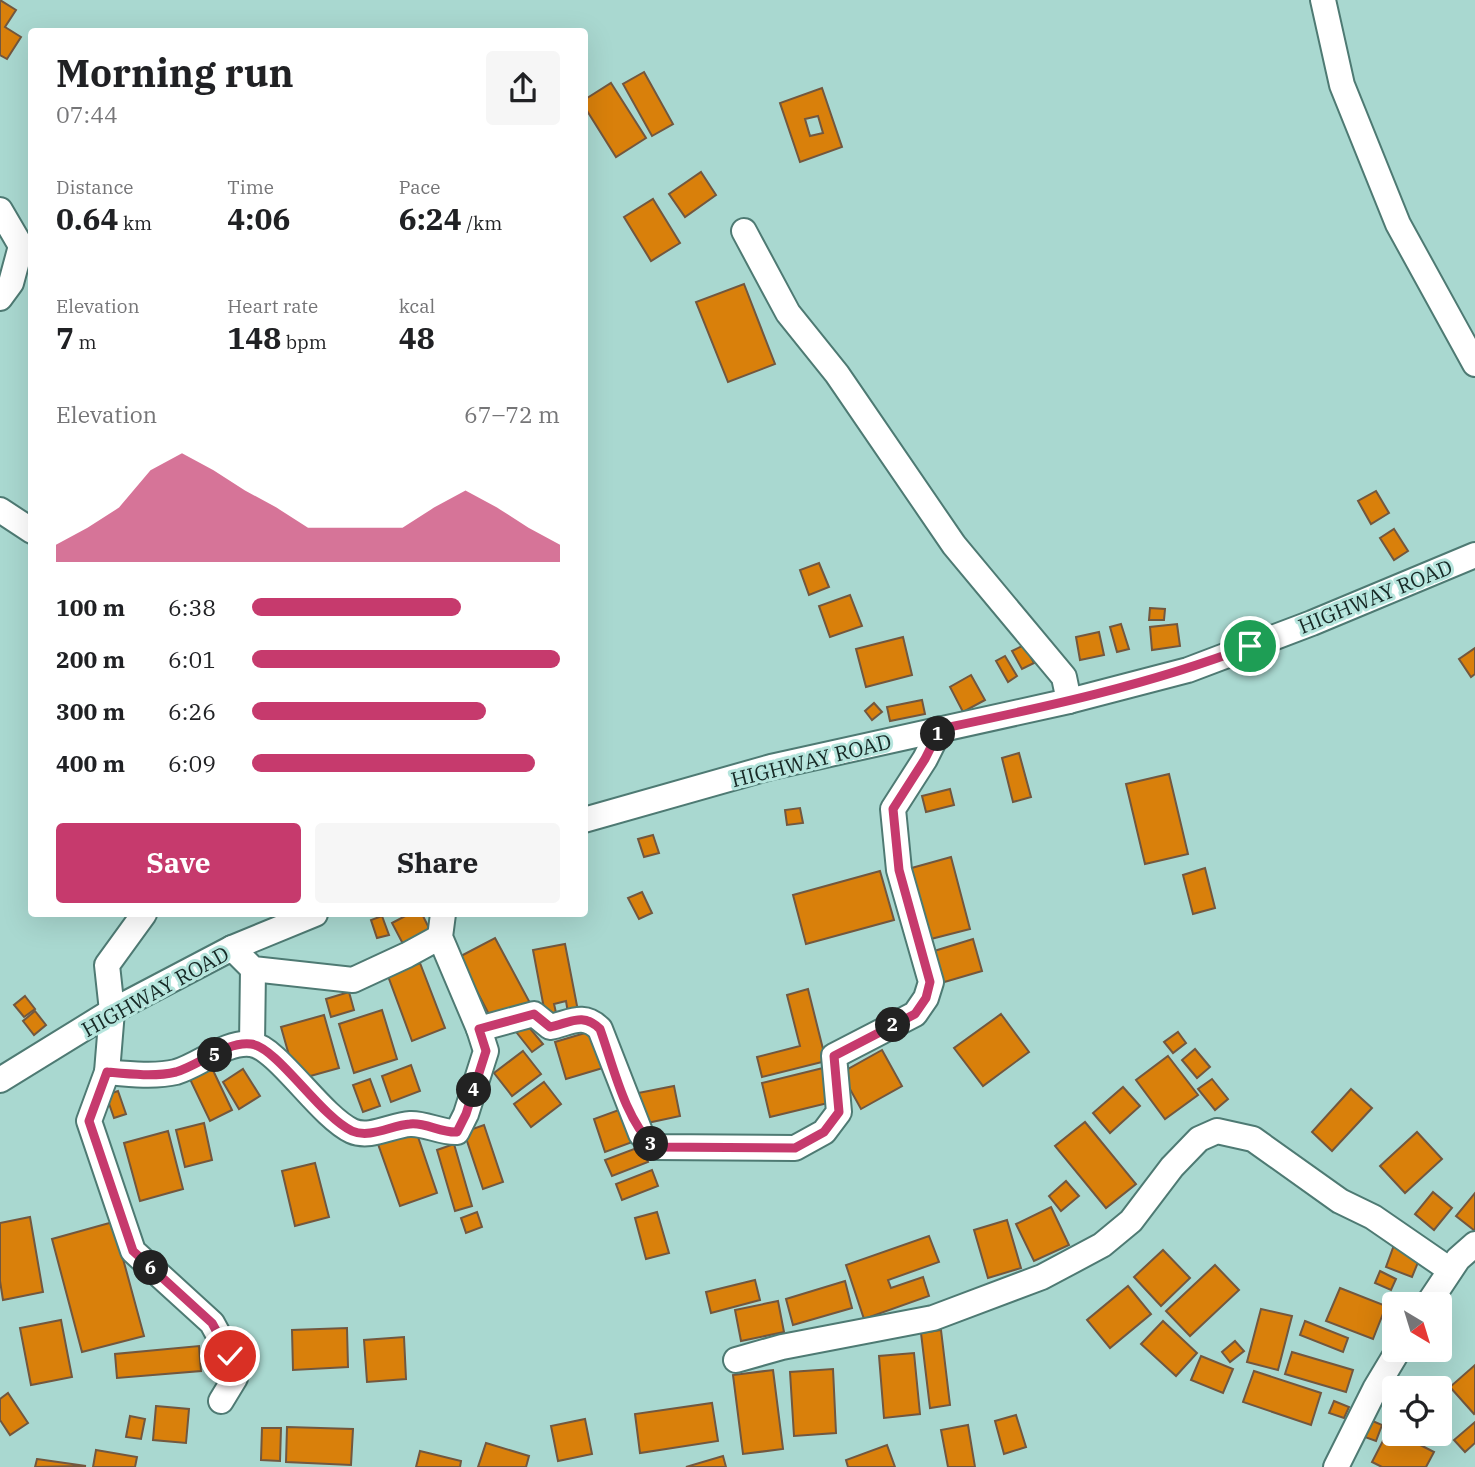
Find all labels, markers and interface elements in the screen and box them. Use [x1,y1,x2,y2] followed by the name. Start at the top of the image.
[56,48,294,97] text: Morning run
[486,51,560,125] button: share
[56,99,118,129] text: 07:44
[56,175,134,199] text: Distance
[227,175,274,199] text: Time
[399,175,440,199] text: Pace
[56,199,118,238] text: 0.64
[227,199,290,238] text: 4:06
[399,199,462,238] text: 6:24
[118,211,152,235] text: km
[462,211,502,235] text: /km
[56,294,140,318] text: Elevation
[227,294,318,318] text: Heart rate
[399,294,435,318] text: kcal
[56,318,74,357] text: 7
[227,318,281,357] text: 148
[399,318,435,357] text: 48
[74,330,97,354] text: m
[281,330,327,354] text: bpm
[56,399,157,429] text: Elevation
[464,399,560,429] text: 67–72 m
[1294,552,1456,640] street label: HIGHWAY ROAD
[56,592,125,622] text: 100 m
[168,592,216,622] text: 6:38
[1220,616,1280,676] pin
[1231,627,1269,665] icon: arrive
[56,644,125,674] text: 200 m
[168,644,216,674] text: 6:01
[56,696,125,726] text: 300 m
[168,696,216,726] text: 6:26
[920,716,956,752] pin: 1
[932,721,943,745] text: 1
[728,727,894,793] street label: HIGHWAY ROAD
[56,748,125,778] text: 400 m
[168,748,216,778] text: 6:09
[56,823,301,903] button: Save
[315,823,560,903] button: Share
[76,939,234,1043] street label: HIGHWAY ROAD
[876,1007,910,1042] pin: 2
[887,1012,898,1036] text: 2
[198,1038,232,1072] pin: 5
[209,1042,220,1066] text: 5
[456,1072,491,1108] pin: 4
[468,1077,479,1101] text: 4
[634,1126,668,1162] pin: 3
[645,1131,656,1155] text: 3
[134,1250,168,1286] pin: 6
[145,1255,156,1279] text: 6
[1382,1292,1452,1362] north arrow
[1382,1292,1452,1446] map controls
[200,1326,260,1386] pin
[211,1337,249,1375] icon: check
[1382,1376,1452,1446] button: locate

